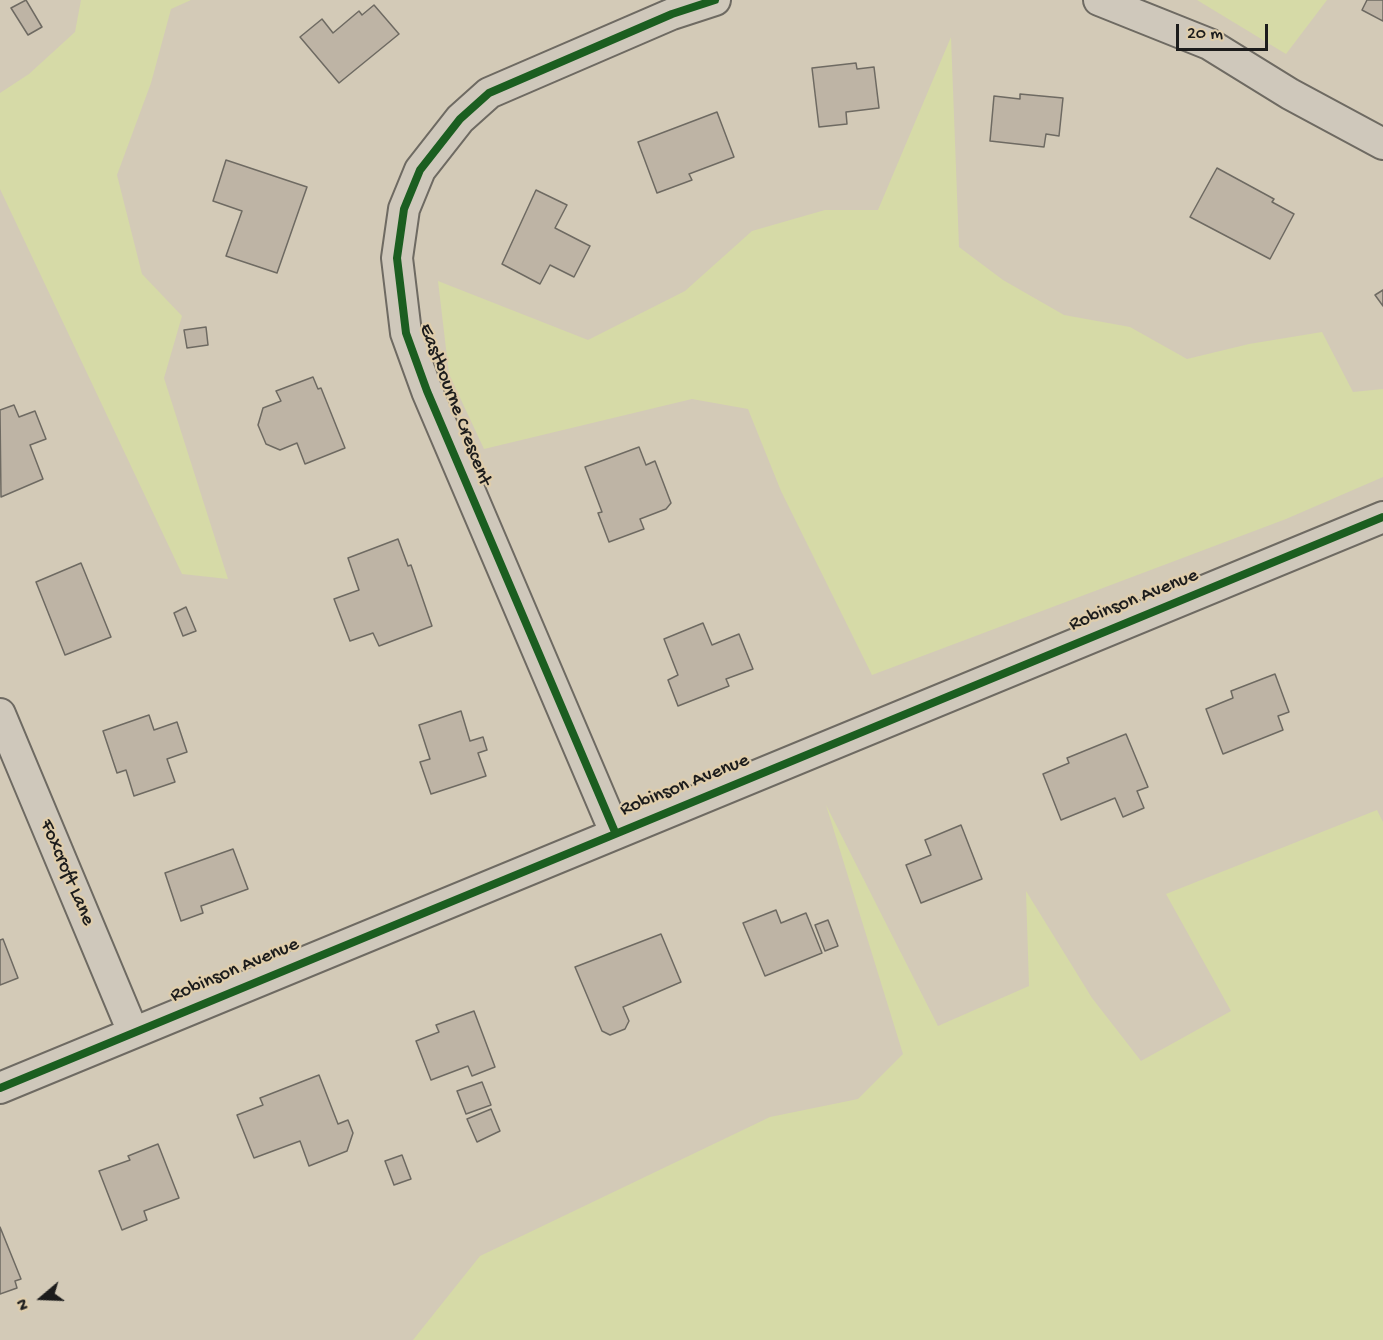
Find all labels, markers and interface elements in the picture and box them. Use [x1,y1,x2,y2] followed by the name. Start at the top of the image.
[1179,12,1270,50] scale bar
[1187,24,1223,45] text: 20 m
[412,321,496,489] street label: Eastbourne Crescent
[1066,564,1202,638] street label: Robinson Avenue
[617,749,753,823] street label: Robinson Avenue
[33,816,99,930] street label: Foxcroft Lane
[167,933,303,1009] street label: Robinson Avenue
[12,1268,72,1328] north arrow
[14,1296,35,1312] text: N

